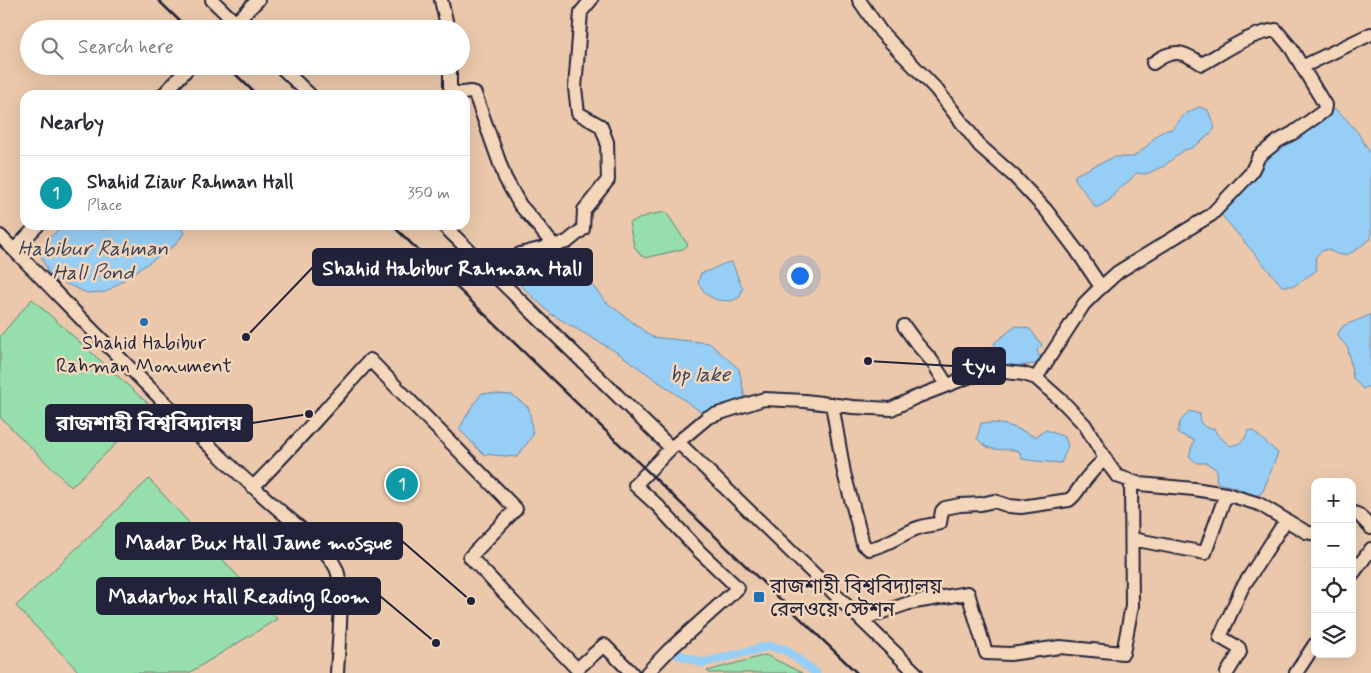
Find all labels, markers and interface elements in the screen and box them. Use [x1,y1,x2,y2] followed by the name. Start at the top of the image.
[20,20,470,75] search box
[38,34,66,62] icon: search
[78,35,174,60] text: Search here
[40,109,104,137] text: Nearby
[87,170,293,195] text: Shahid Ziaur Rahman Hall
[52,183,60,204] text: 1
[408,183,450,204] text: 350 m
[87,195,122,216] text: Place
[18,235,168,287] water label: Habibur Rahman Hall Pond
[313,249,592,285] callout: Shahid Habibur Rahman Hall
[322,255,582,283] text: Shahid Habibur Rahman Hall
[787,263,813,289] your location
[138,316,150,328] marker: Shahid Habibur Rahman Monument
[56,330,232,380] place label: Shahid Habibur Rahman Monument
[953,348,1005,384] callout: tyu
[962,353,996,381] text: tyu
[670,361,732,389] water label: bp lake
[46,405,252,441] callout: রাজশাহী বিশ্ববিদ্যালয়
[55,410,243,438] text: রাজশাহী বিশ্ববিদ্যালয়
[386,465,418,503] pin: 1
[1311,478,1356,658] map controls
[1311,478,1356,523] button: +
[116,523,402,559] callout: Madar Bux Hall Jame mosque
[1311,523,1356,568] button: −
[126,529,392,557] text: Madar Bux Hall Jame mosque
[1311,568,1356,613] button: locate
[769,574,942,624] place label: রাজশাহী বিশ্ববিদ্যালয় রেলওয়ে স্টেশন
[97,578,380,614] callout: Madarbox Hall Reading Room
[108,583,370,613] text: Madarbox Hall Reading Room
[752,590,766,604] marker: রাজশাহী বিশ্ববিদ্যালয় রেলওয়ে স্টেশন
[1311,613,1356,658] button: layers

